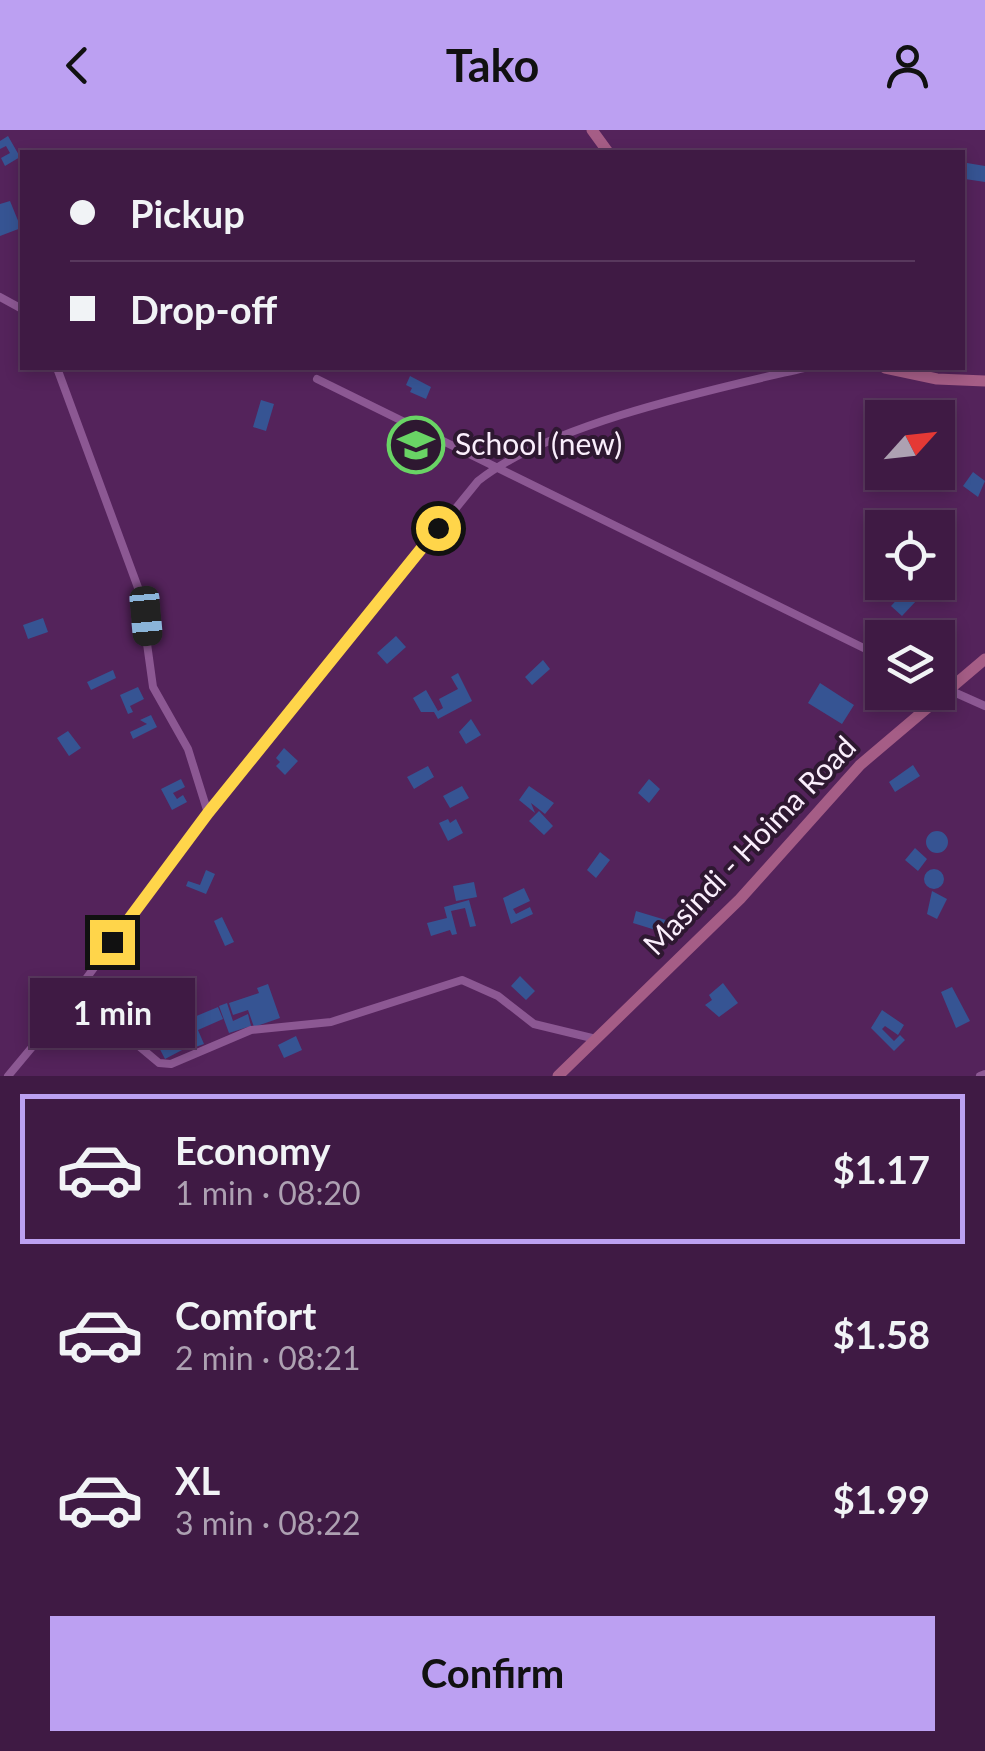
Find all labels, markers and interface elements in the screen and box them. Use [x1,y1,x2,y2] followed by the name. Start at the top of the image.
[50,38,105,93] icon: back
[446,38,539,92] text: Tako
[880,38,935,93] icon: person
[130,190,245,236] text: Pickup
[130,286,277,332] text: Drop-off
[865,400,955,490] north arrow
[865,400,955,710] map controls
[386,415,446,475] school or university icon: School (new)
[455,425,622,461] place label: School (new)
[416,506,461,551] route start
[865,510,955,600] button: locate
[128,585,164,647] car
[865,620,955,710] button: layers
[635,728,862,961] street label: Masindi - Hoima Road
[90,920,135,965] route end
[29,977,194,1047] callout: 1 min
[73,993,152,1032] text: 1 min
[55,1124,145,1214] icon: car
[175,1127,330,1173] text: Economy
[833,1146,930,1192] text: $1.17
[175,1173,361,1212] text: 1 min · 08:20
[55,1289,145,1379] icon: car
[175,1292,316,1338] text: Comfort
[833,1311,930,1357] text: $1.58
[175,1338,361,1377] text: 2 min · 08:21
[55,1454,145,1544] icon: car
[175,1457,220,1503] text: XL
[833,1476,930,1522] text: $1.99
[175,1503,361,1542] text: 3 min · 08:22
[50,1616,935,1731] button: Confirm

